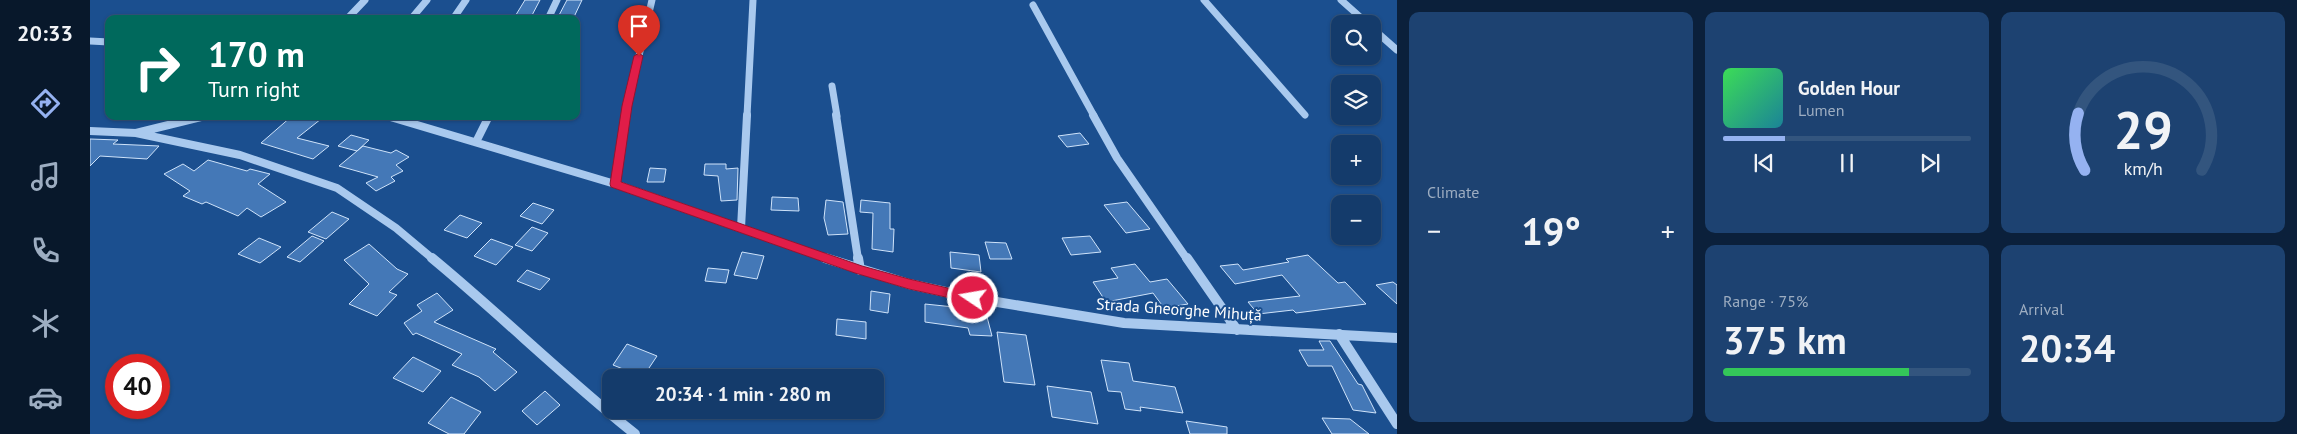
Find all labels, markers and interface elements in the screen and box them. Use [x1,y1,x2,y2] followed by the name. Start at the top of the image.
[618,5,660,56] pin
[625,12,653,40] icon: arrive
[1331,15,1381,245] map controls
[1331,15,1381,65] button: search
[17,19,73,47] text: 20:33
[208,31,305,77] text: 170 m
[125,35,190,100] icon: right
[208,75,300,103] text: Turn right
[1331,75,1381,125] button: layers
[1798,76,1900,100] text: Golden Hour
[28,86,63,121] icon: directions
[2114,96,2172,163] text: 29
[1798,100,1844,120] text: Lumen
[1331,135,1381,185] button: +
[1750,149,1778,177] icon: previous
[1833,149,1861,177] icon: pause
[1916,149,1944,177] icon: next
[2123,157,2163,180] text: km/h
[28,159,63,194] icon: music
[1427,182,1479,202] text: Climate
[1331,195,1381,245] button: −
[1521,206,1581,255] text: 19°
[1427,212,1441,249] text: −
[1661,212,1675,249] text: +
[28,233,63,268] icon: phone
[946,271,998,323] position arrow
[1723,291,1808,311] text: Range · 75%
[1095,293,1263,325] street label: Strada Gheorghe Mihuță
[2019,299,2064,319] text: Arrival
[28,306,63,341] icon: climate
[1723,315,1847,364] text: 375 km
[2019,323,2115,372] text: 20:34
[105,354,170,419] speed limit sign: 40
[28,380,63,415] icon: car
[655,382,831,406] text: 20:34 · 1 min · 280 m

